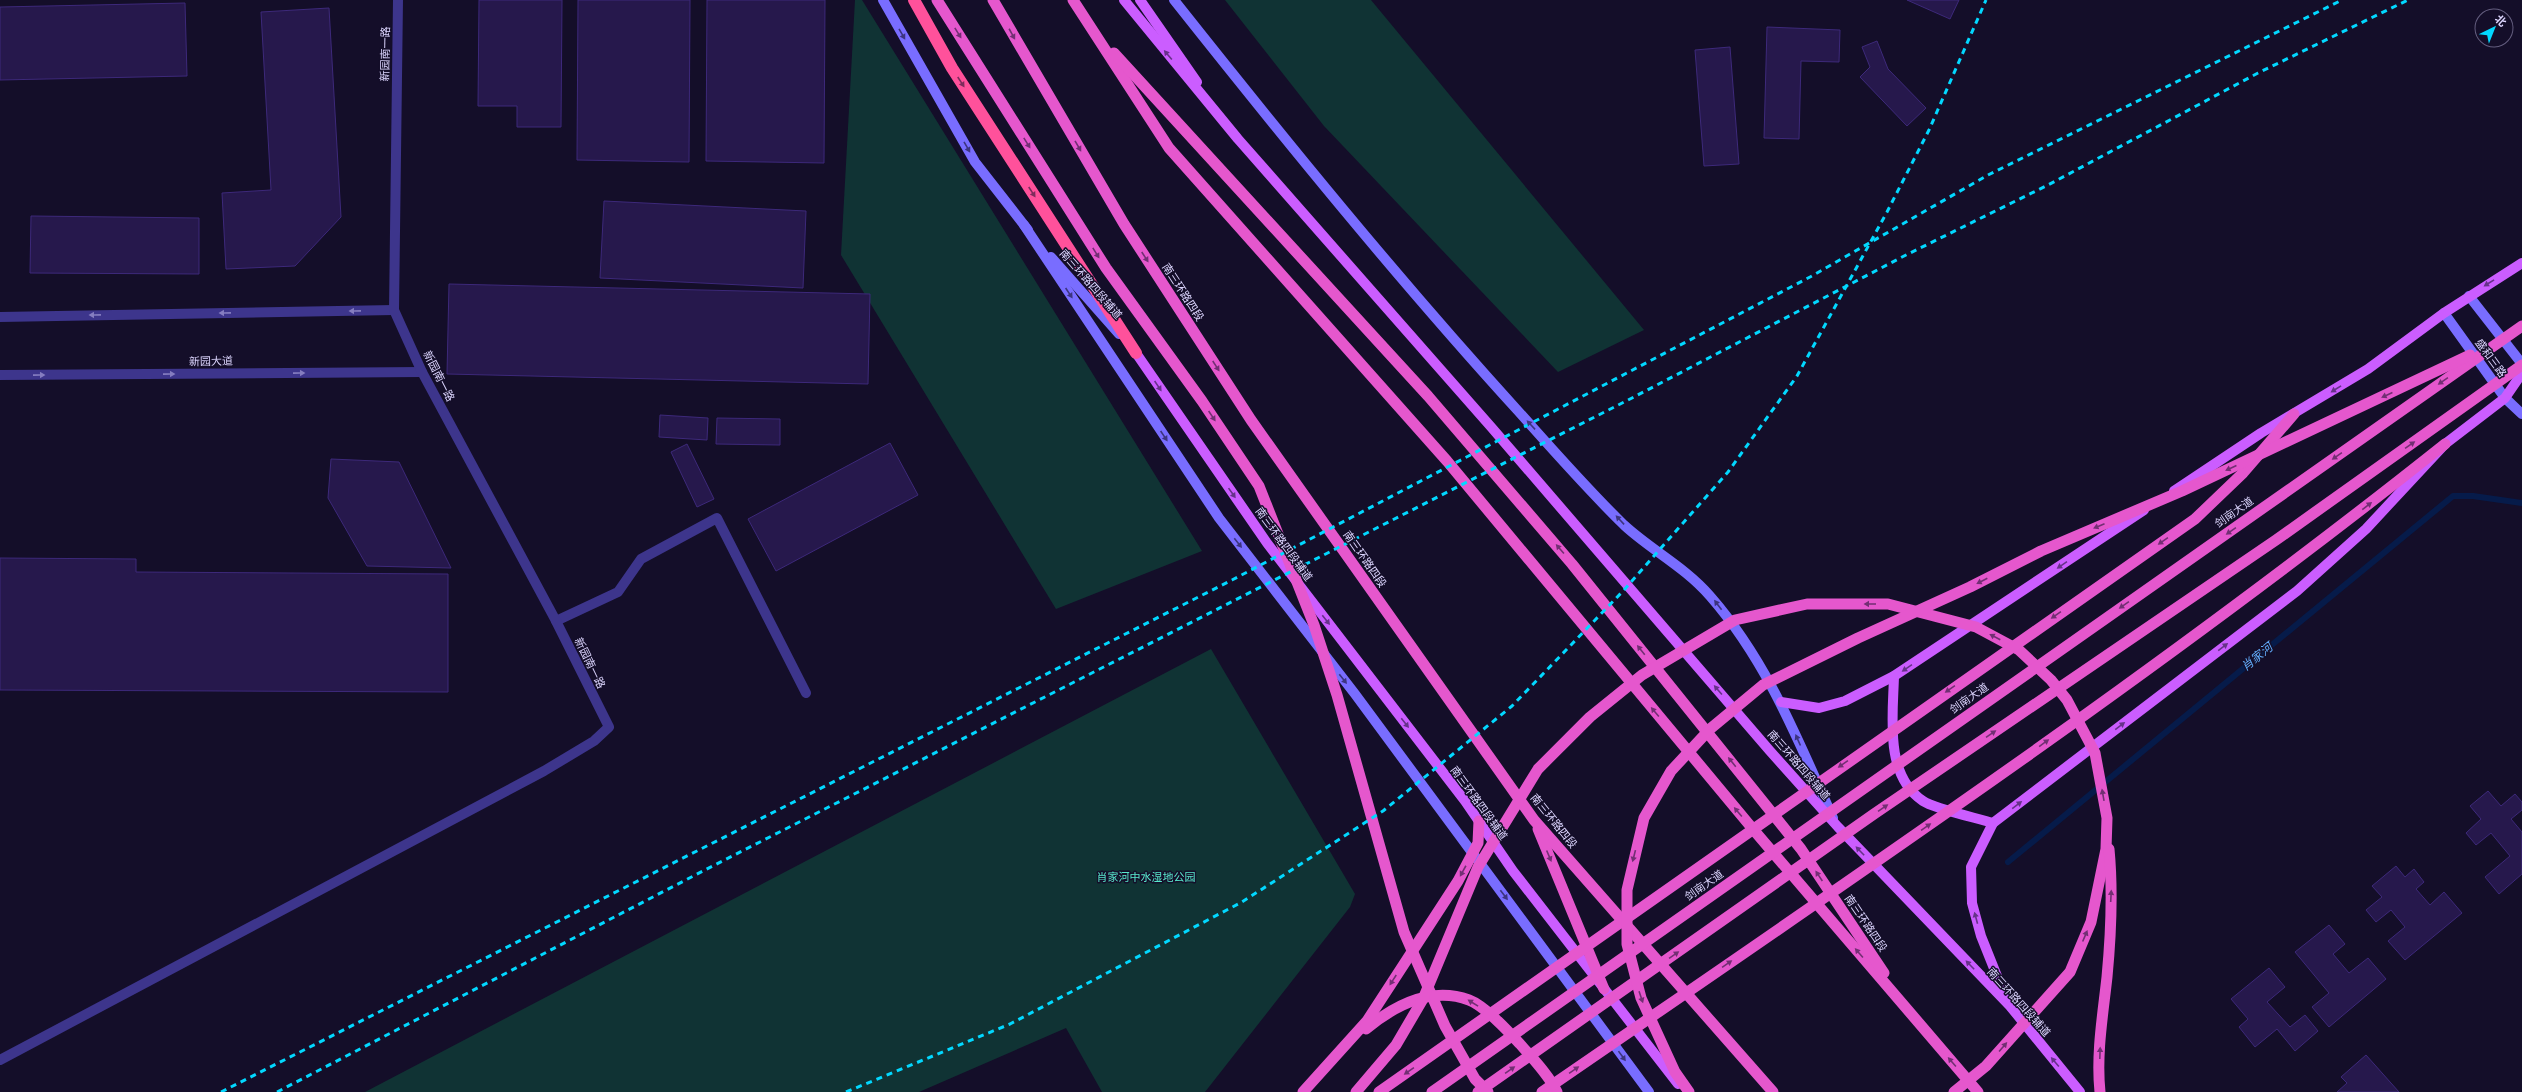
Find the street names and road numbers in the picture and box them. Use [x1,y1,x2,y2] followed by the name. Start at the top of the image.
[379,26,392,82] street label: 新园南一路
[1057,247,1124,322] street label: 南三环路四段辅道
[1159,261,1206,323] street label: 南三环路四段
[2472,337,2509,380] street label: 盛和三路
[420,349,457,404] street label: 新园南一路
[189,355,233,368] street label: 新园大道
[2213,494,2256,530] street label: 剑南大道
[1252,505,1315,584] street label: 南三环路四段辅道
[1340,529,1389,590] street label: 南三环路四段
[572,636,607,691] street label: 新园南一路
[1948,680,1991,716] street label: 剑南大道
[1765,728,1832,803] street label: 南三环路四段辅道
[1447,764,1510,843] street label: 南三环路四段辅道
[1528,792,1579,851] street label: 南三环路四段
[1683,867,1726,903] street label: 剑南大道
[1842,892,1889,954] street label: 南三环路四段
[1984,965,2053,1039] street label: 南三环路四段辅道

